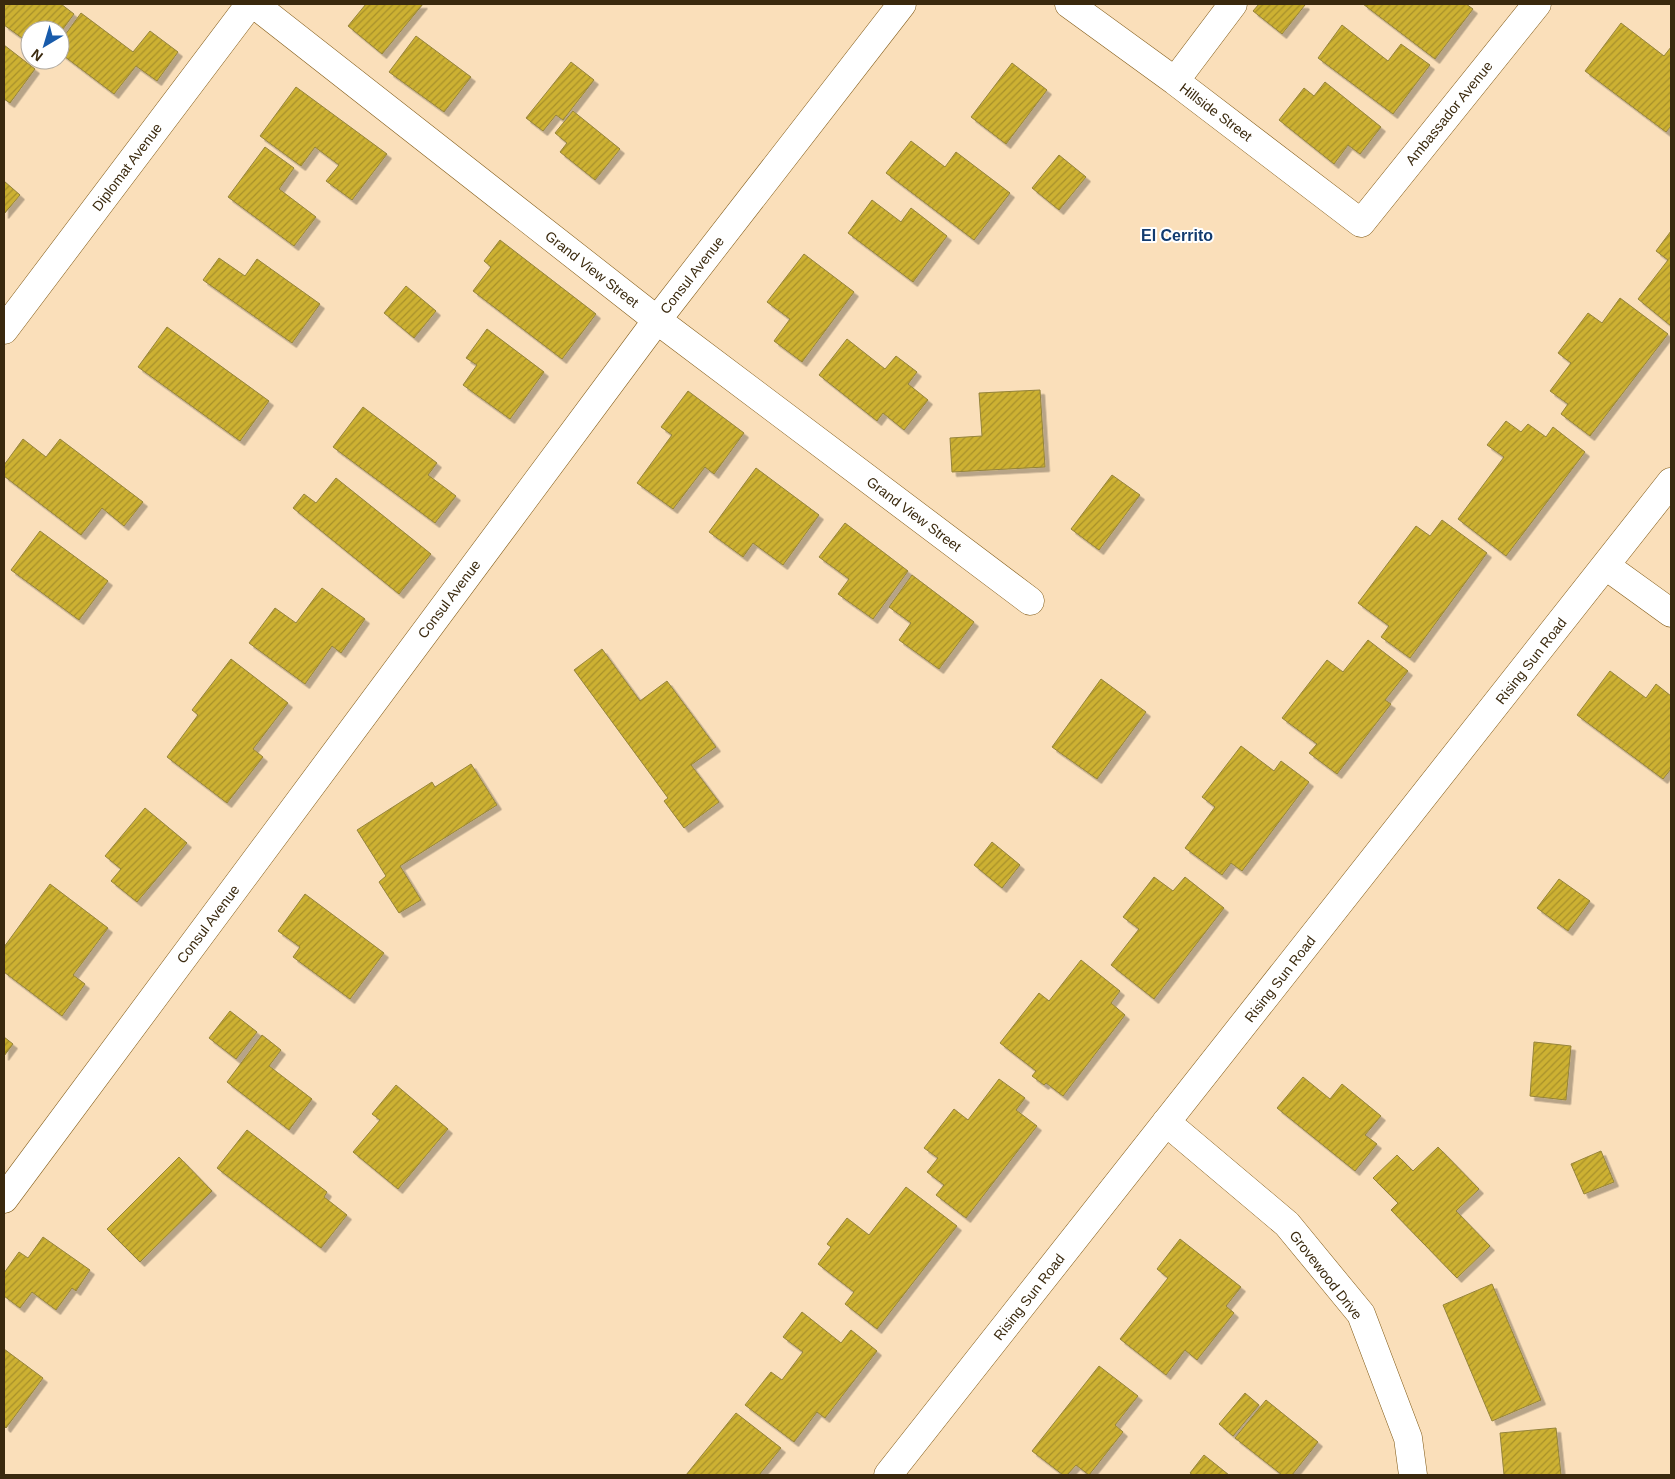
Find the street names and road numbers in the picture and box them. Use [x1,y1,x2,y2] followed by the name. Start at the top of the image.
[1402,58,1496,168] street label: Ambassador Avenue
[1177,80,1255,144] street label: Hillside Street
[89,120,165,214] street label: Diplomat Avenue
[542,228,642,311] street label: Grand View Street
[657,233,727,317] street label: Consul Avenue
[864,473,964,555] street label: Grand View Street
[414,557,484,641] street label: Consul Avenue
[1492,615,1570,707] street label: Rising Sun Road
[173,882,243,966] street label: Consul Avenue
[1241,933,1319,1025] street label: Rising Sun Road
[1286,1227,1366,1323] street label: Grovewood Drive
[990,1251,1068,1343] street label: Rising Sun Road

